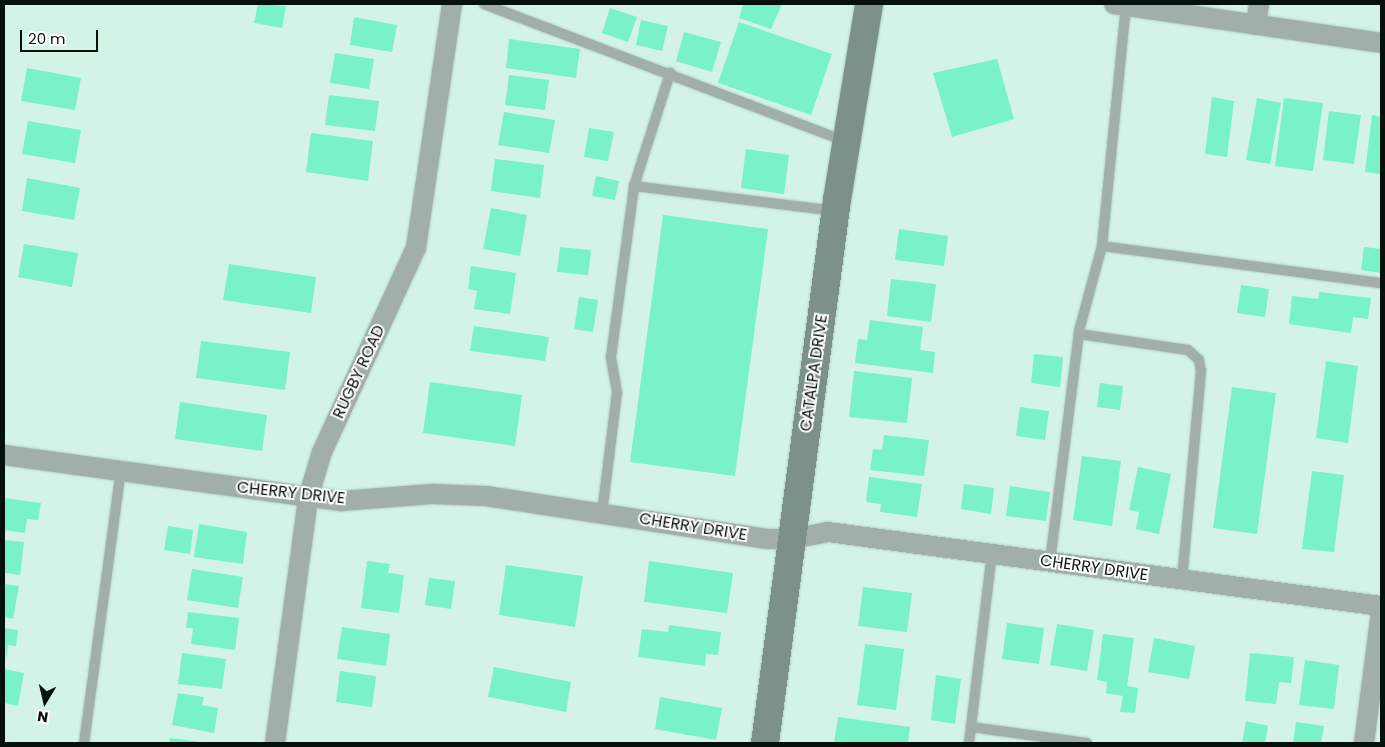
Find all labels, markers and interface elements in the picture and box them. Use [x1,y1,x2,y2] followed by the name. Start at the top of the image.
[22,20,100,52] scale bar
[28,28,66,49] text: 20 m
[796,313,832,433] street label: CATALPA DRIVE
[329,322,389,422] street label: RUGBY ROAD
[236,478,346,508] street label: CHERRY DRIVE
[638,509,748,545] street label: CHERRY DRIVE
[1039,551,1149,585] street label: CHERRY DRIVE
[20,677,70,727] north arrow
[36,706,49,728] text: N

